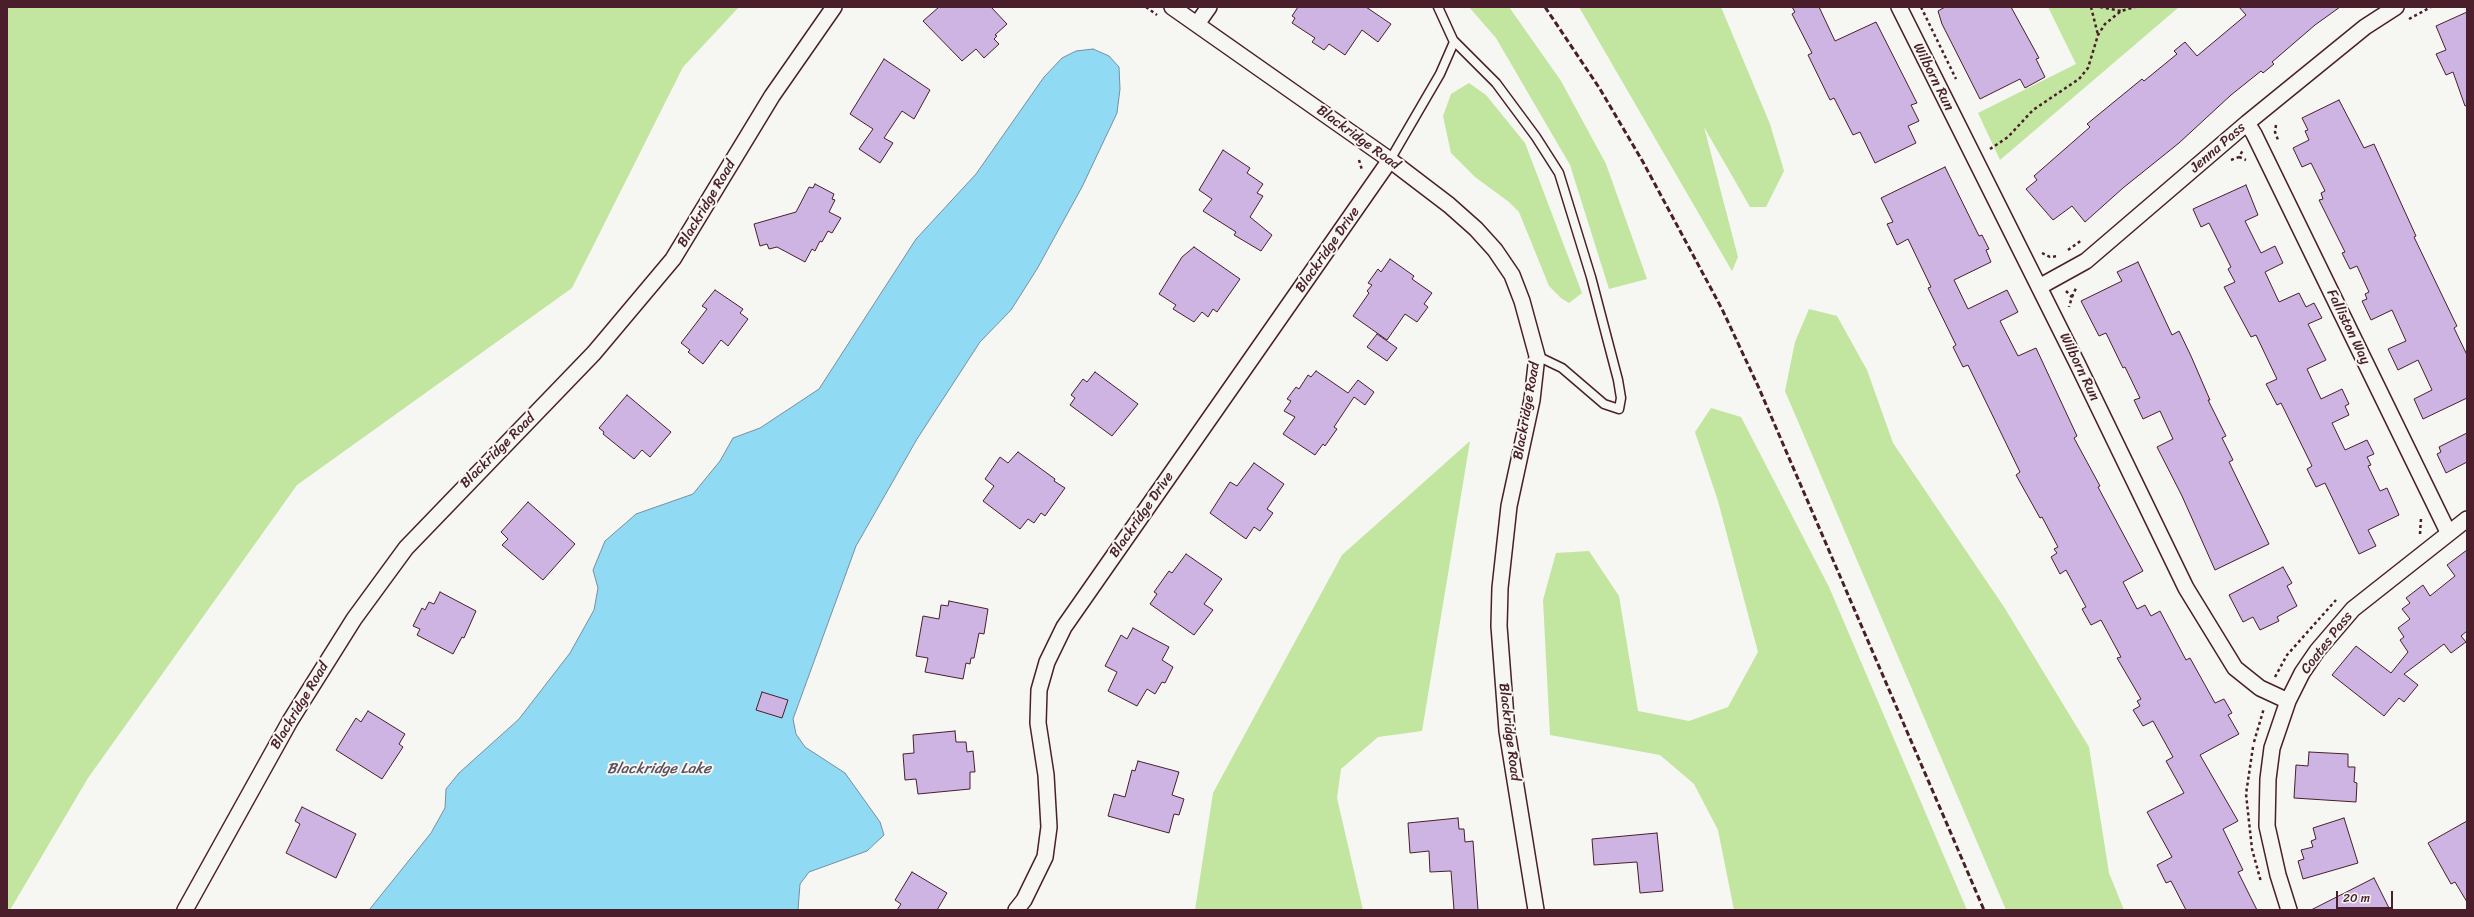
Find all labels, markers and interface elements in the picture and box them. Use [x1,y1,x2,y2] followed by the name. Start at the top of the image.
[1909,40,1957,114] street label: Wilborn Run
[1313,102,1403,174] street label: Blackridge Road
[2187,119,2249,177] street label: Jenna Pass
[674,157,740,251] street label: Blackridge Road
[1292,204,1364,296] street label: Blackridge Drive
[2323,287,2373,367] street label: Falliston Way
[2055,330,2103,404] street label: Wilborn Run
[1510,361,1544,461] street label: Blackridge Road
[457,410,539,492] street label: Blackridge Road
[1106,469,1178,561] street label: Blackridge Drive
[2298,609,2356,677] street label: Coates Pass
[267,659,333,753] street label: Blackridge Road
[1495,682,1523,782] street label: Blackridge Road
[607,760,711,778] water label: Blackridge Lake
[2338,883,2395,909] scale bar
[2343,887,2370,909] text: 20 m

